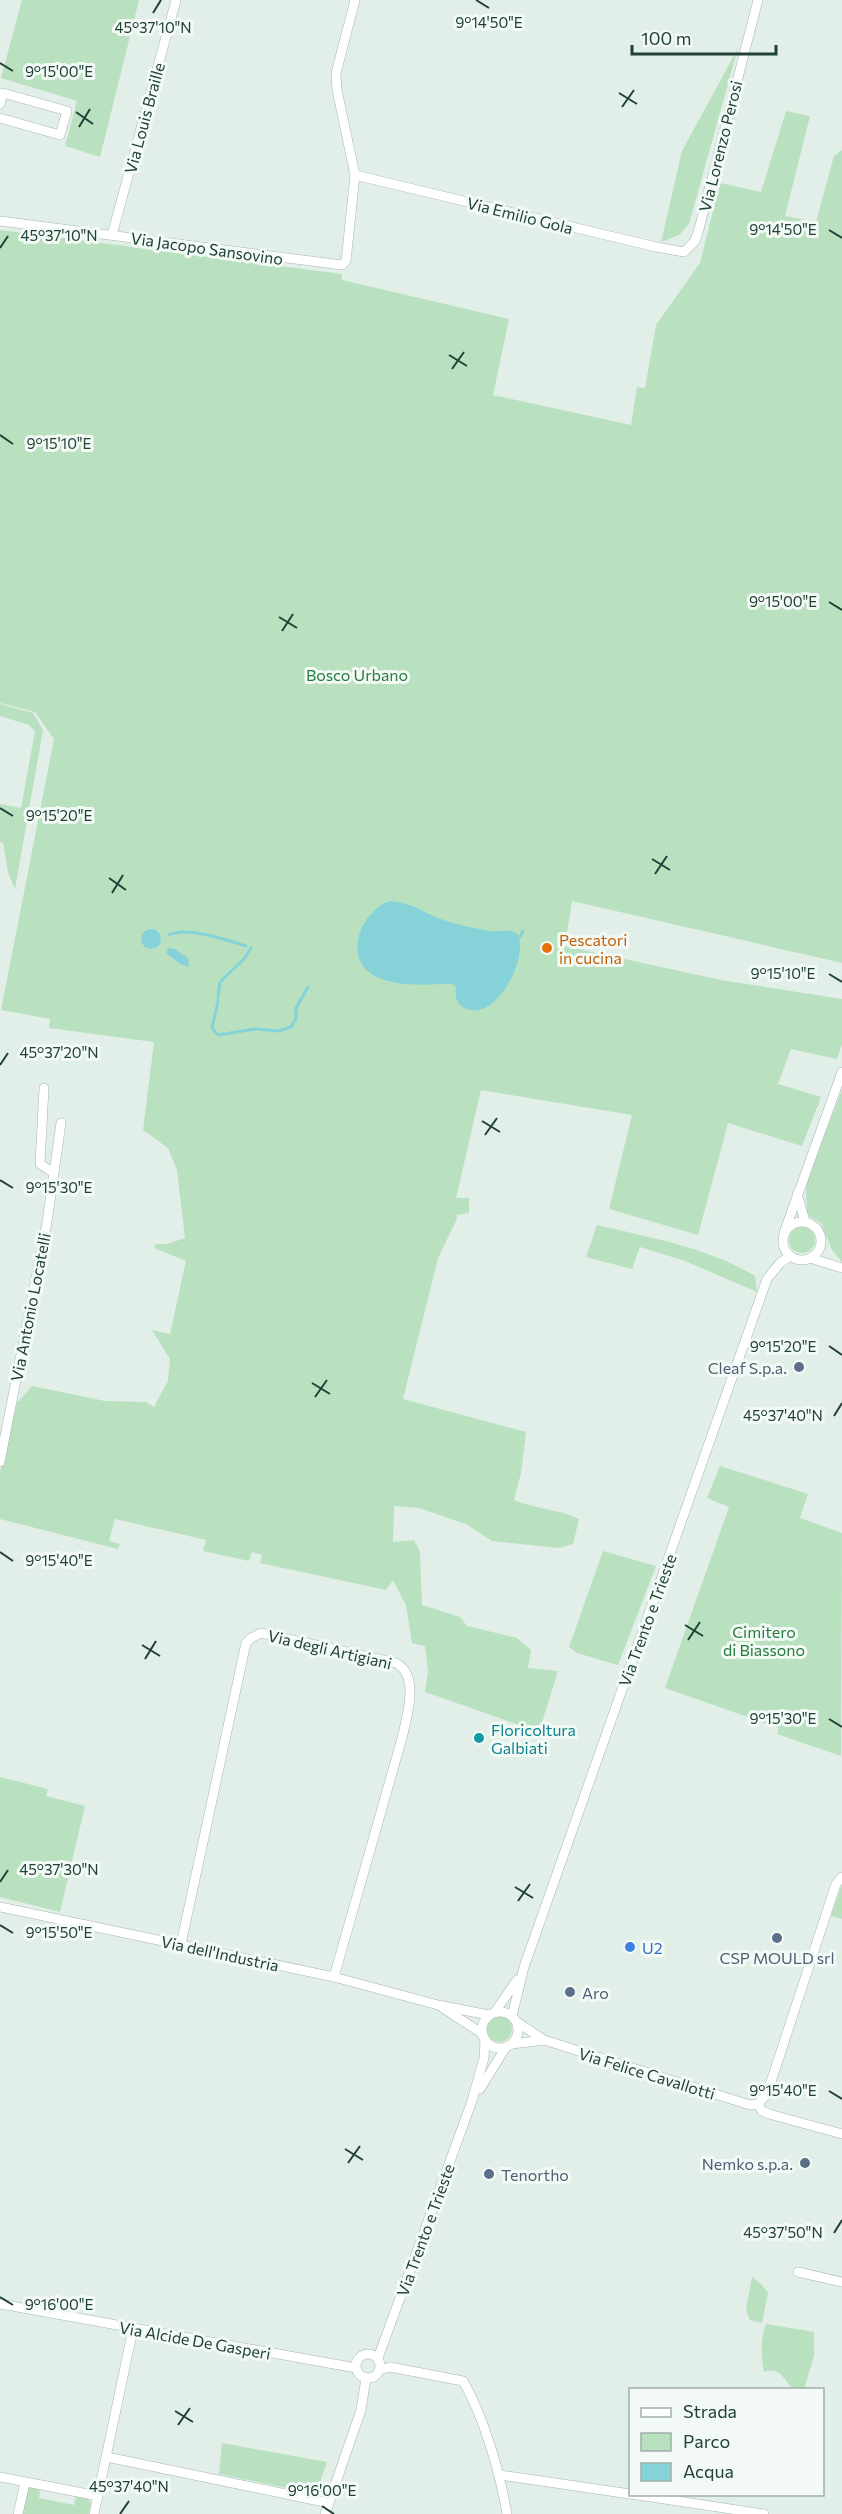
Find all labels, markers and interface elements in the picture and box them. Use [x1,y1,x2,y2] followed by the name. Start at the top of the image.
[455,13,523,31] text: 9°14'50"E
[114,18,192,36] text: 45°37'10"N
[632,18,776,56] scale bar
[641,27,691,49] text: 100 m
[120,60,168,176] street label: Via Louis Braille
[25,62,93,80] text: 9°15'00"E
[694,78,746,214] street label: Via Lorenzo Perosi
[465,193,575,237] street label: Via Emilio Gola
[749,220,817,238] text: 9°14'50"E
[20,226,98,244] text: 45°37'10"N
[130,228,284,268] street label: Via Jacopo Sansovino
[27,434,92,452] text: 9°15'10"E
[749,592,817,610] text: 9°15'00"E
[306,665,408,684] park label: Bosco Urbano
[26,806,92,824] text: 9°15'20"E
[559,930,627,967] place label: Pescatori in cucina
[540,941,554,955] marker: Pescatori in cucina
[751,964,816,982] text: 9°15'10"E
[19,1043,99,1061] text: 45°37'20"N
[25,1178,93,1196] text: 9°15'30"E
[6,1231,54,1383] street label: Via Antonio Locatelli
[750,1337,816,1355] text: 9°15'20"E
[708,1358,787,1377] place label: Cleaf S.p.a.
[792,1360,806,1374] marker: Cleaf S.p.a.
[743,1406,823,1424] text: 45°37'40"N
[25,1551,93,1569] text: 9°15'40"E
[614,1551,680,1689] street label: Via Trento e Trieste
[723,1622,805,1659] park label: Cimitero di Biassono
[266,1625,394,1673] street label: Via degli Artigiani
[749,1709,817,1727] text: 9°15'30"E
[491,1720,576,1757] place label: Floricoltura Galbiati
[472,1731,486,1745] marker: Floricoltura Galbiati
[19,1860,99,1878] text: 45°37'30"N
[25,1923,93,1941] text: 9°15'50"E
[159,1931,281,1975] street label: Via dell'Industria
[770,1931,784,1945] marker: CSP MOULD srl
[642,1938,663,1957] place label: U2
[623,1940,637,1954] marker: U2
[720,1948,834,1967] place label: CSP MOULD srl
[582,1983,609,2002] place label: Aro
[563,1985,577,1999] marker: Aro
[576,2043,718,2103] street label: Via Felice Cavallotti
[749,2081,817,2099] text: 9°15'40"E
[702,2154,793,2173] place label: Nemko s.p.a.
[798,2156,812,2170] marker: Nemko s.p.a.
[392,2161,458,2299] street label: Via Trento e Trieste
[501,2165,569,2184] place label: Tenortho
[482,2167,496,2181] marker: Tenortho
[743,2223,823,2241] text: 45°37'50"N
[25,2295,93,2313] text: 9°16'00"E
[118,2317,272,2363] street label: Via Alcide De Gasperi
[629,2388,824,2496] legend
[683,2400,737,2422] text: Strada
[683,2430,730,2452] text: Parco
[683,2460,734,2482] text: Acqua
[89,2477,169,2495] text: 45°37'40"N
[288,2481,356,2499] text: 9°16'00"E

